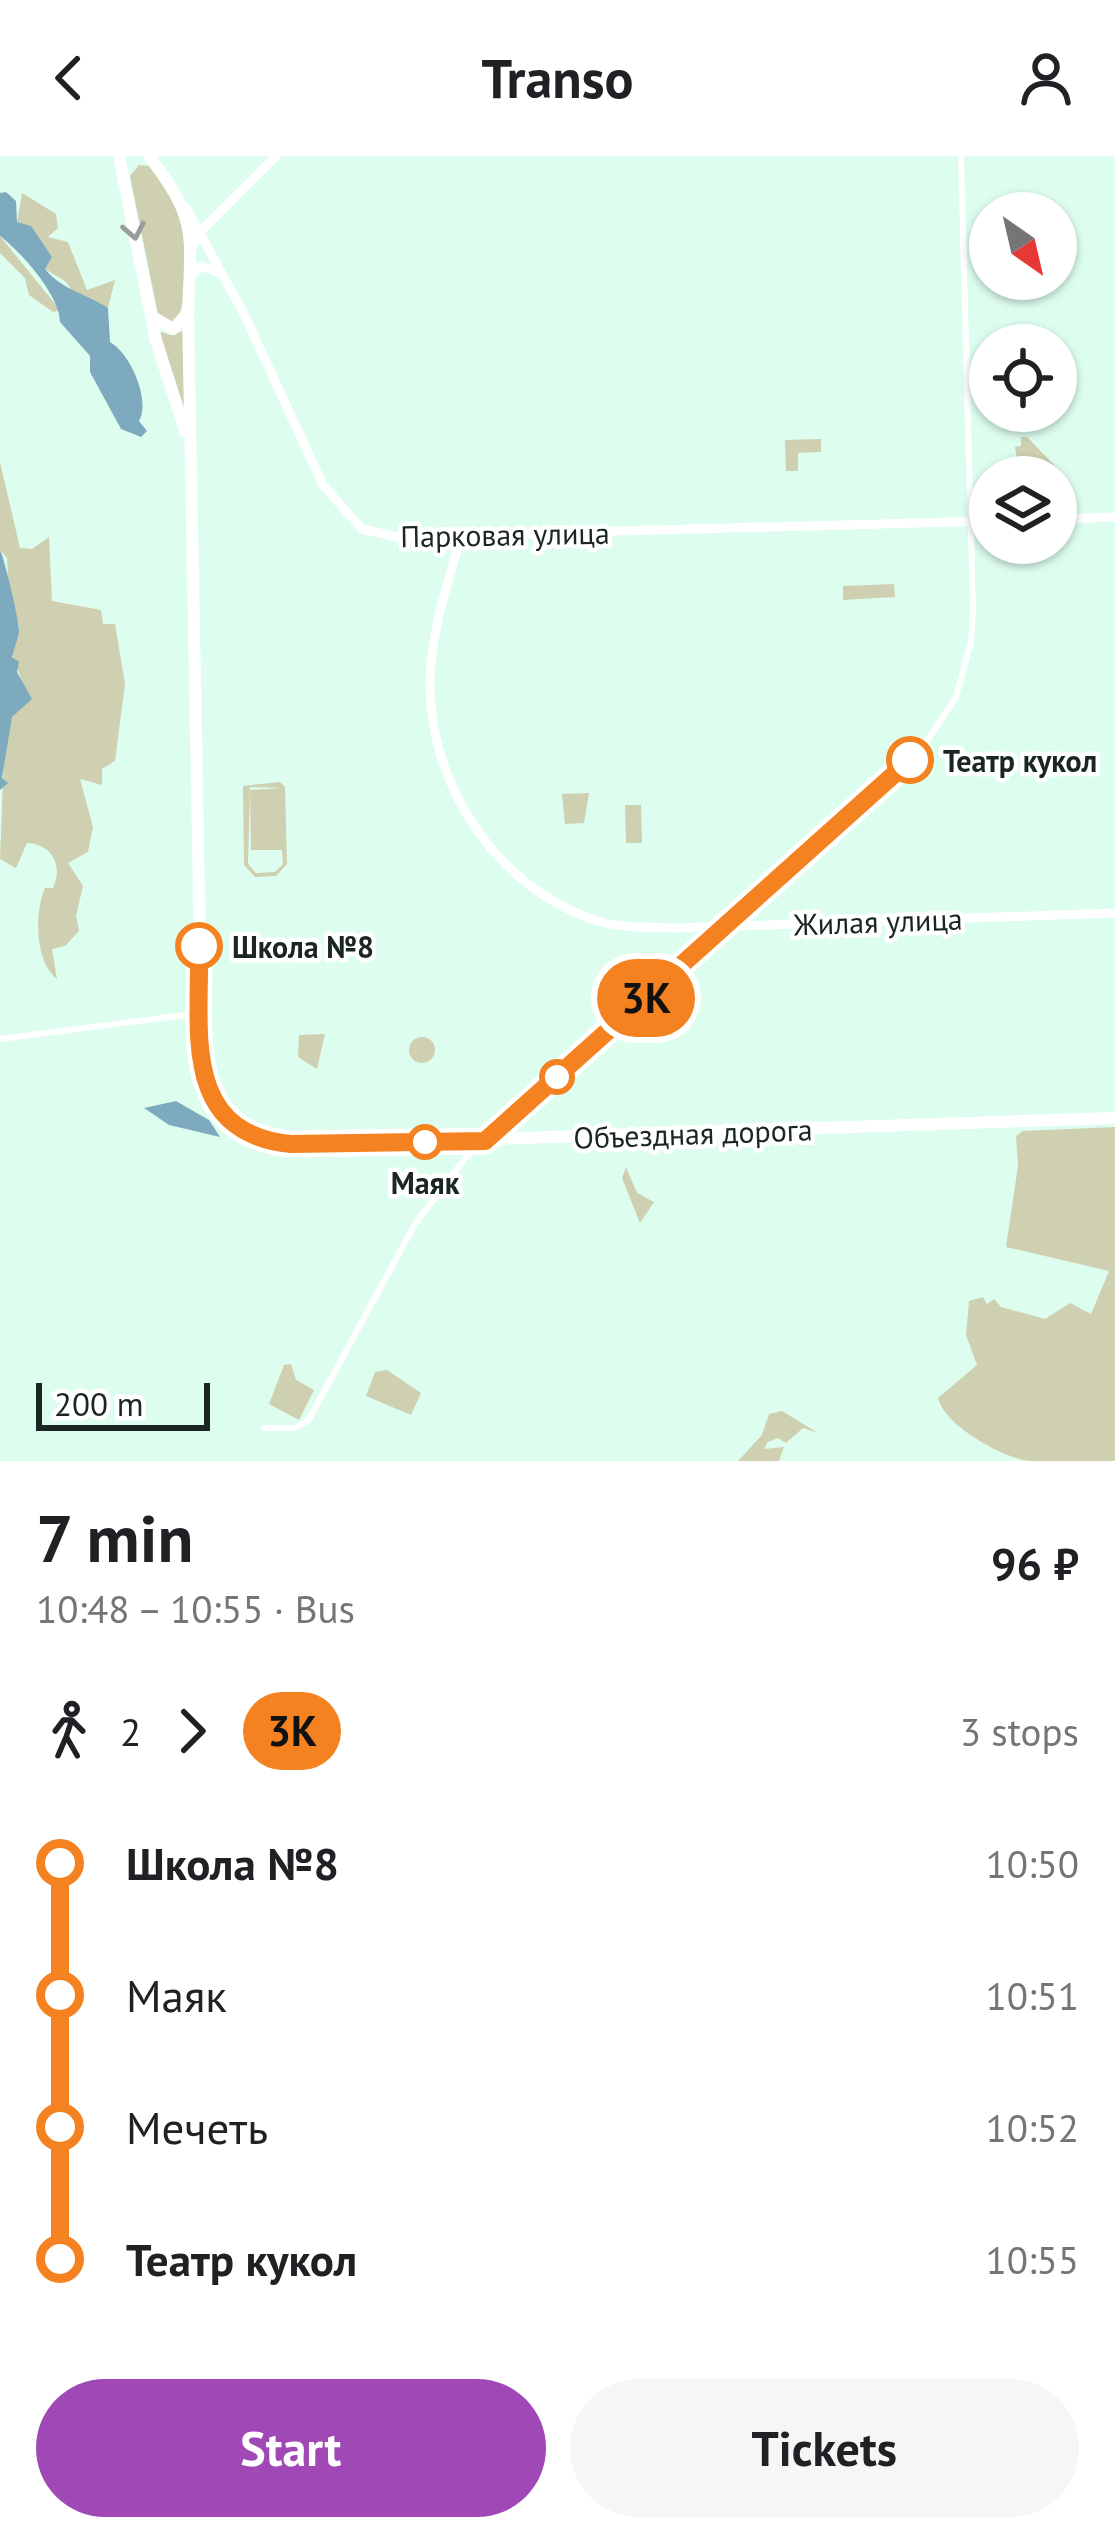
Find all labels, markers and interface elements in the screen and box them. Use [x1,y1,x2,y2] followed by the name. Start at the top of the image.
[482,43,633,113] text: Transo
[36,45,102,111] icon: back
[1013,45,1079,111] icon: person
[969,192,1077,300] north arrow
[969,192,1077,564] map controls
[120,221,146,241] one-way arrow
[969,324,1077,432] button: locate
[969,456,1077,564] button: layers
[400,513,610,555] street label: Парковая улица
[888,738,932,782] marker: Театр кукол
[943,741,1097,780] place label: Театр кукол
[792,899,963,943] street label: Жилая улица
[177,924,221,968] marker: Школа №8
[232,927,374,966] place label: Школа №8
[592,959,700,1037] line badge: 3К
[621,970,671,1025] text: 3К
[541,1061,573,1093] unlabelled marker
[573,1109,813,1157] street label: Объездная дорога
[409,1126,441,1158] marker: Маяк
[391,1163,460,1202] place label: Маяк
[36,1377,210,1430] scale bar
[54,1382,144,1425] text: 200 m
[36,1495,193,1580] text: 7 min
[991,1534,1079,1592] text: 96 ₽
[36,1583,355,1634] text: 10:48 – 10:55 · Bus
[36,1698,102,1764] icon: walk
[159,1698,225,1764] icon: forward
[267,1703,317,1758] text: 3К
[120,1706,141,1757] text: 2
[960,1706,1079,1757] text: 3 stops
[126,1834,339,1892] text: Школа №8
[985,1838,1079,1889] text: 10:50
[126,1966,227,2024] text: Маяк
[985,1970,1079,2021] text: 10:51
[126,2098,268,2156] text: Мечеть
[985,2102,1079,2153] text: 10:52
[126,2230,357,2288] text: Театр кукол
[985,2234,1079,2285] text: 10:55
[36,2379,546,2517] button: Start
[570,2379,1079,2517] button: Tickets

